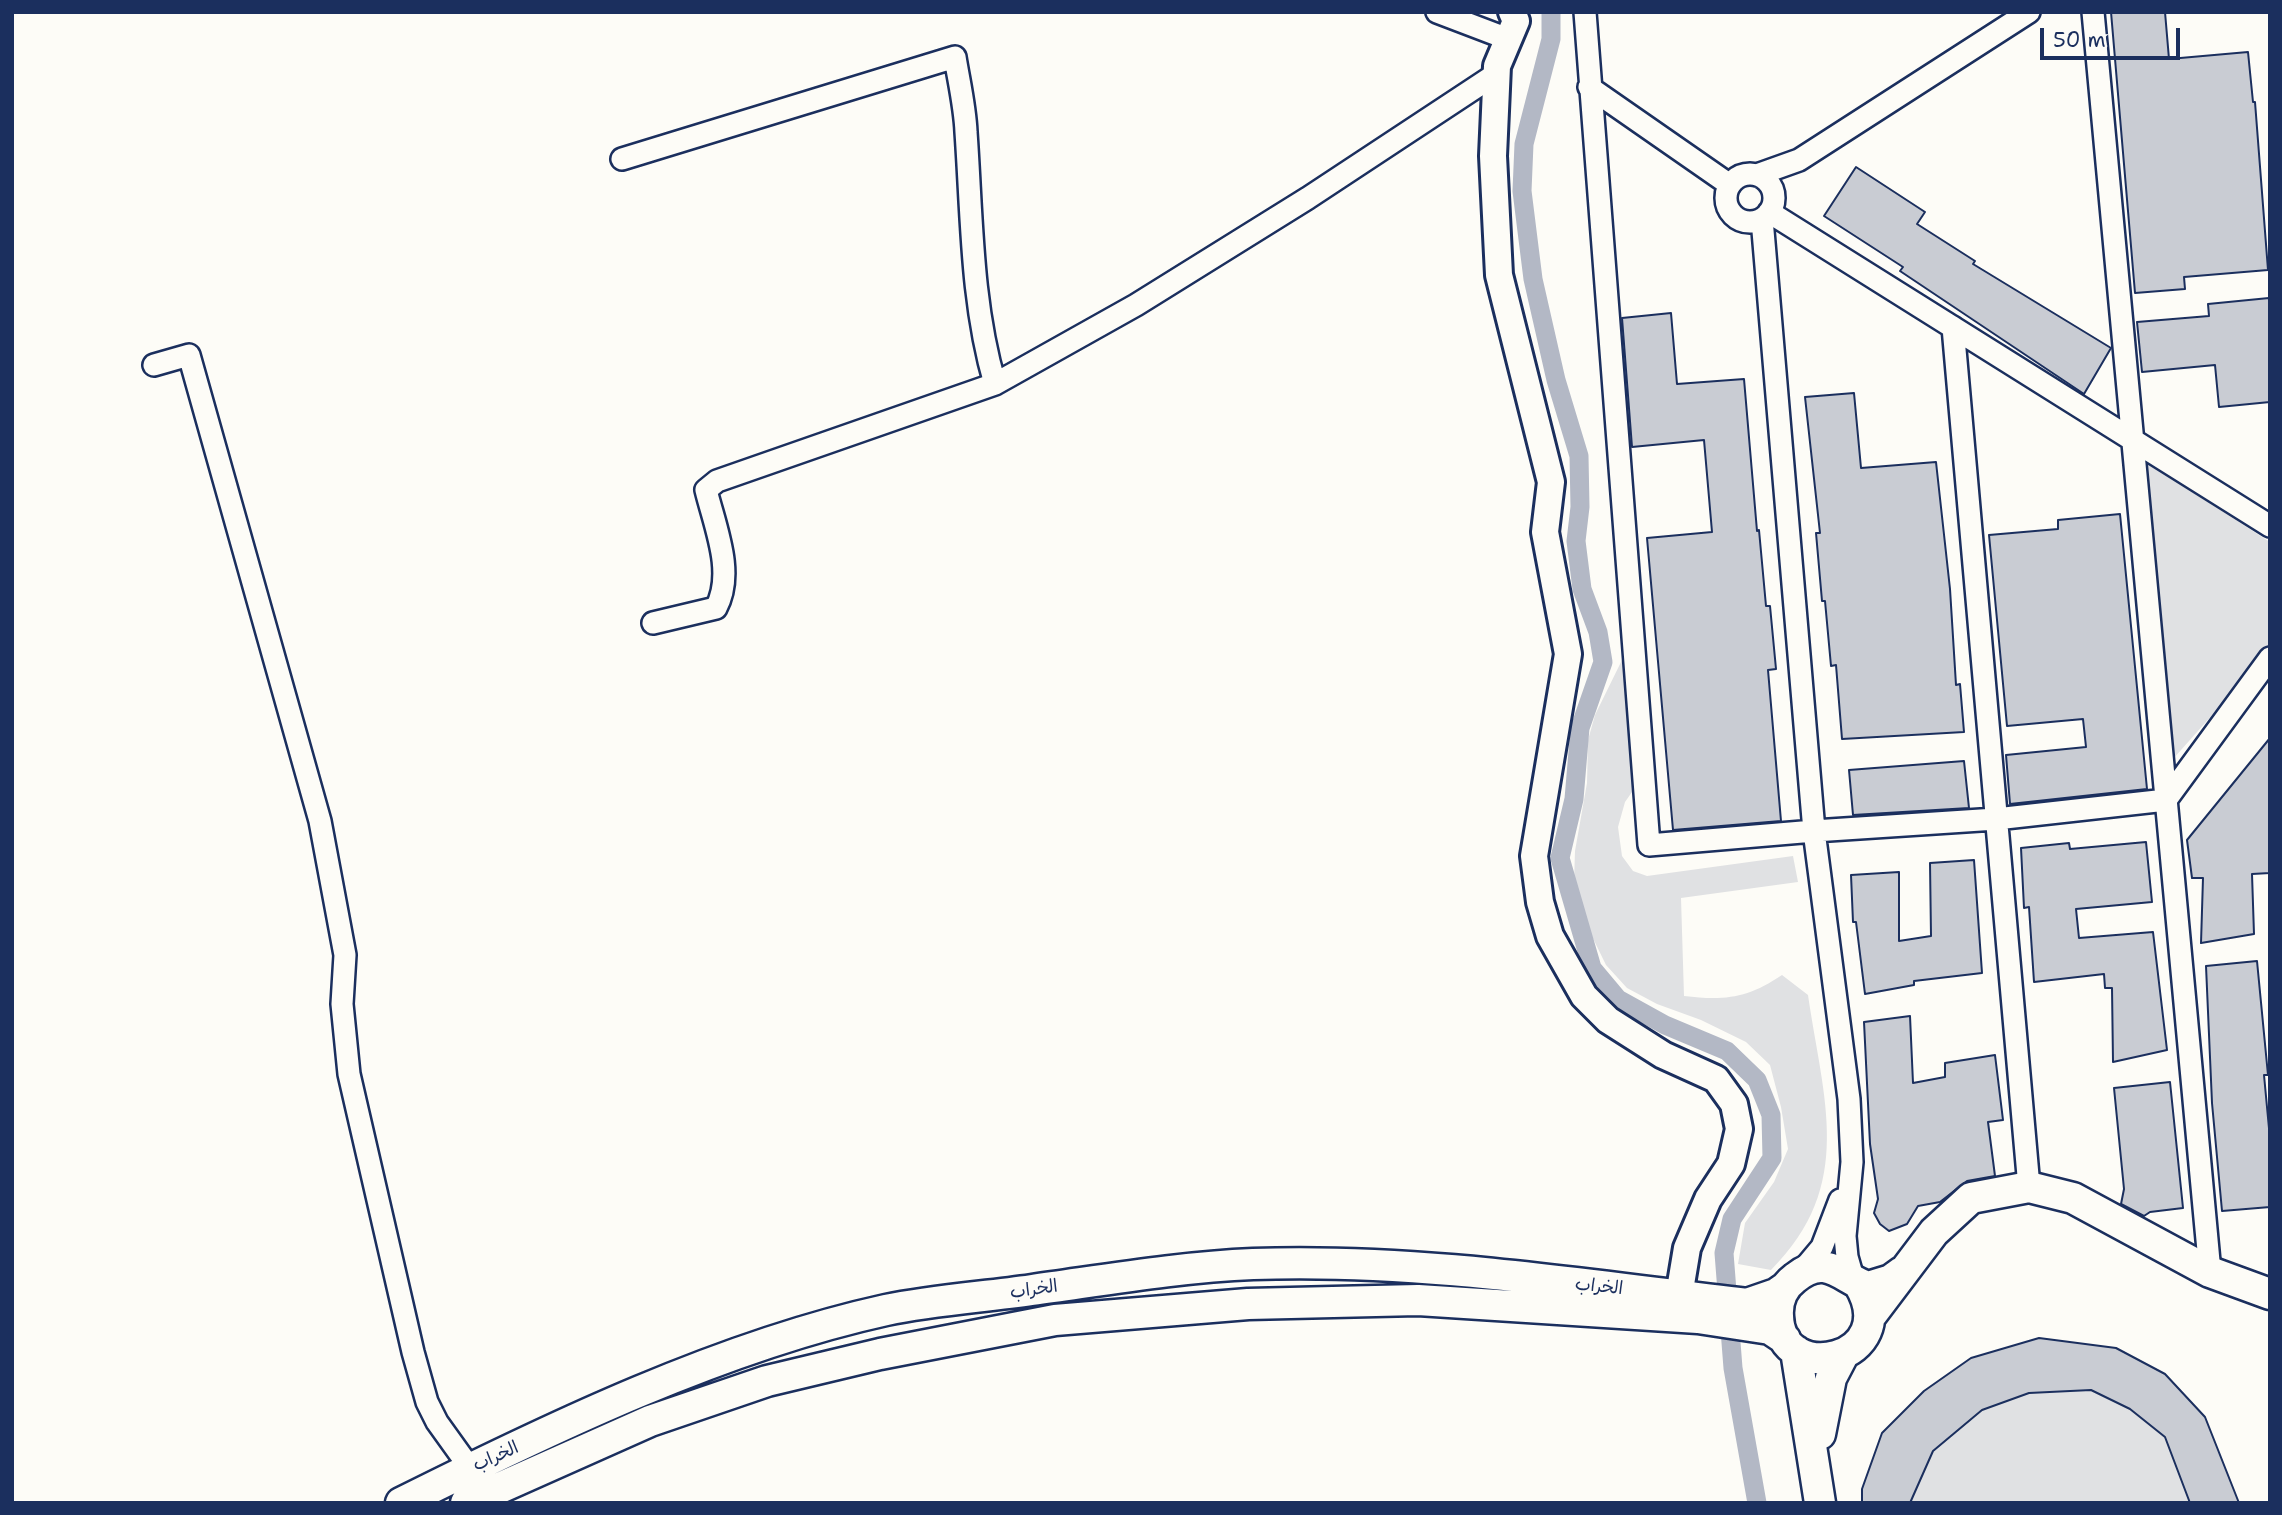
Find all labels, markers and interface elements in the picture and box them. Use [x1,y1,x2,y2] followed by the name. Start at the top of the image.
[2044,14,2184,58] scale bar
[2053,26,2106,54] text: 50 m
[1574,1274,1624,1300] street label: الخراب
[1009,1276,1059,1304] street label: الخراب
[470,1437,522,1477] street label: الخراب

